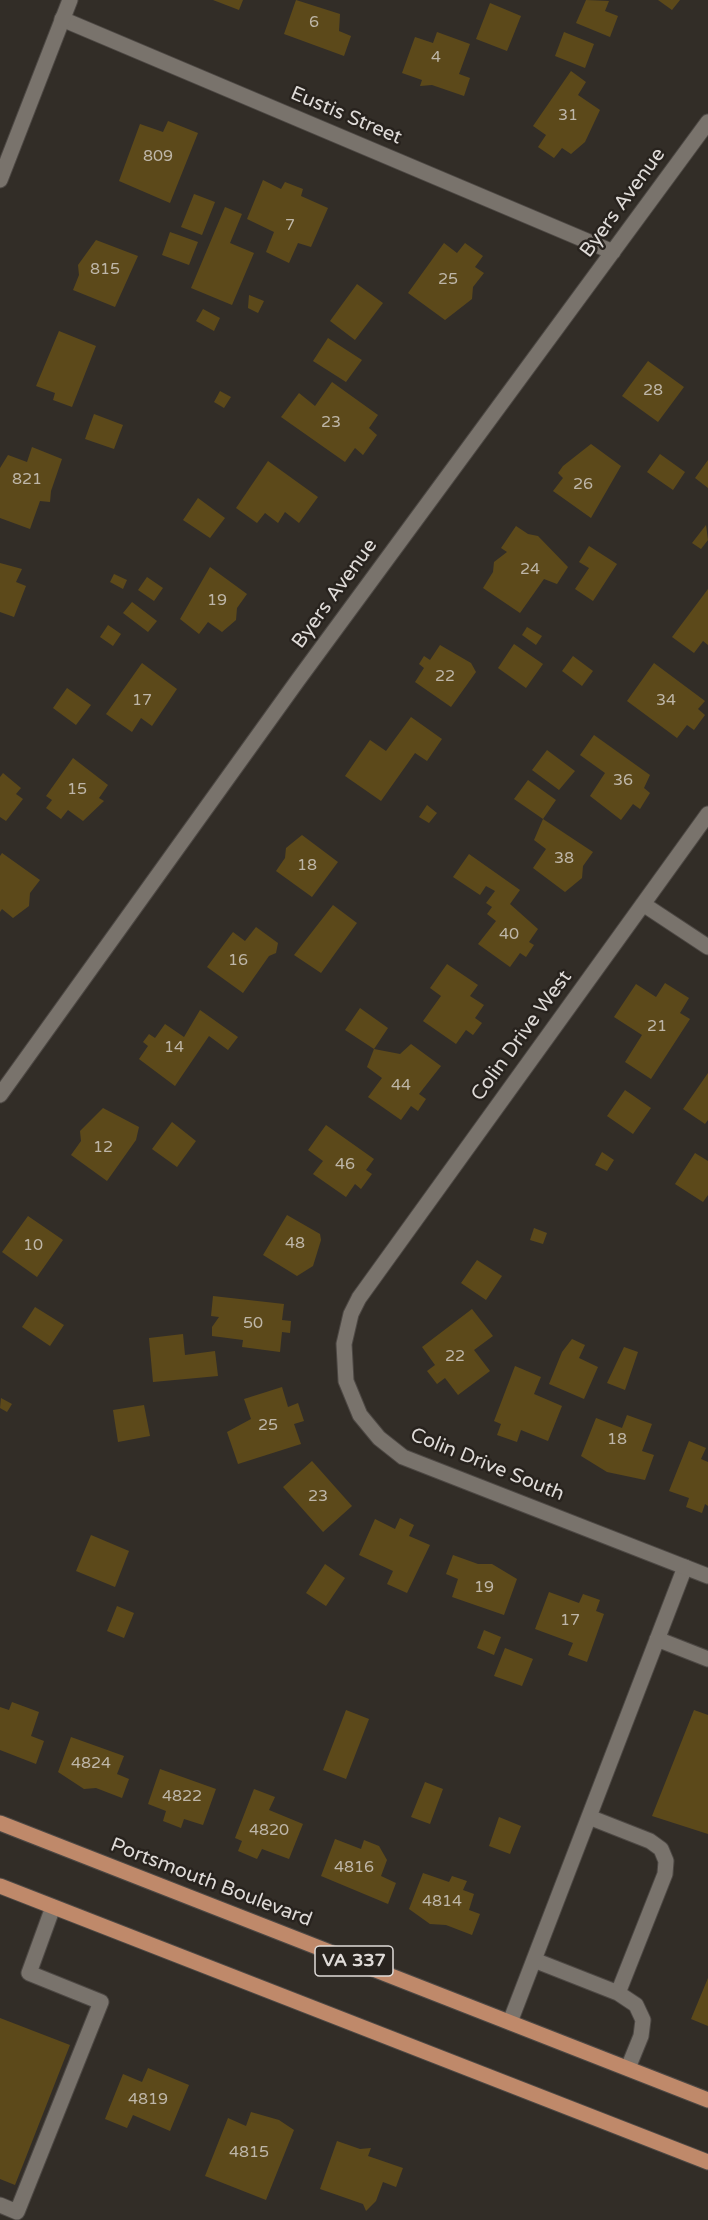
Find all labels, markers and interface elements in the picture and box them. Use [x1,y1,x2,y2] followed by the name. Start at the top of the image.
[309,13,319,33] house number: 6
[431,48,441,68] house number: 4
[287,82,405,150] street label: Eustis Street
[558,106,578,126] house number: 31
[575,144,671,262] street label: Byers Avenue
[143,147,173,167] house number: 809
[285,216,295,236] house number: 7
[90,260,120,280] house number: 815
[438,270,458,290] house number: 25
[643,381,663,401] house number: 28
[321,413,341,433] house number: 23
[12,470,42,490] house number: 821
[573,475,593,495] house number: 26
[287,535,383,653] street label: Byers Avenue
[520,560,540,580] house number: 24
[207,591,227,611] house number: 19
[435,667,455,687] house number: 22
[132,691,152,711] house number: 17
[656,691,676,711] house number: 34
[613,771,633,791] house number: 36
[67,780,87,800] house number: 15
[554,849,574,869] house number: 38
[297,856,317,876] house number: 18
[499,925,519,945] house number: 40
[228,951,248,971] house number: 16
[467,966,577,1106] street label: Colin Drive West
[647,1017,667,1037] house number: 21
[164,1038,184,1058] house number: 14
[391,1076,411,1096] house number: 44
[93,1138,113,1158] house number: 12
[335,1155,355,1175] house number: 46
[285,1234,305,1254] house number: 48
[23,1236,43,1256] house number: 10
[243,1314,263,1334] house number: 50
[445,1347,465,1367] house number: 22
[258,1416,278,1436] house number: 25
[406,1423,568,1507] street label: Colin Drive South
[607,1430,627,1450] house number: 18
[308,1487,328,1507] house number: 23
[474,1578,494,1598] house number: 19
[560,1611,580,1631] house number: 17
[71,1754,111,1774] house number: 4824
[162,1787,202,1807] house number: 4822
[249,1821,289,1841] house number: 4820
[107,1833,315,1933] street label: Portsmouth Boulevard
[334,1858,374,1878] house number: 4816
[422,1892,462,1912] house number: 4814
[315,1946,393,1976] road number: VA 337
[128,2090,168,2110] house number: 4819
[229,2143,269,2163] house number: 4815

